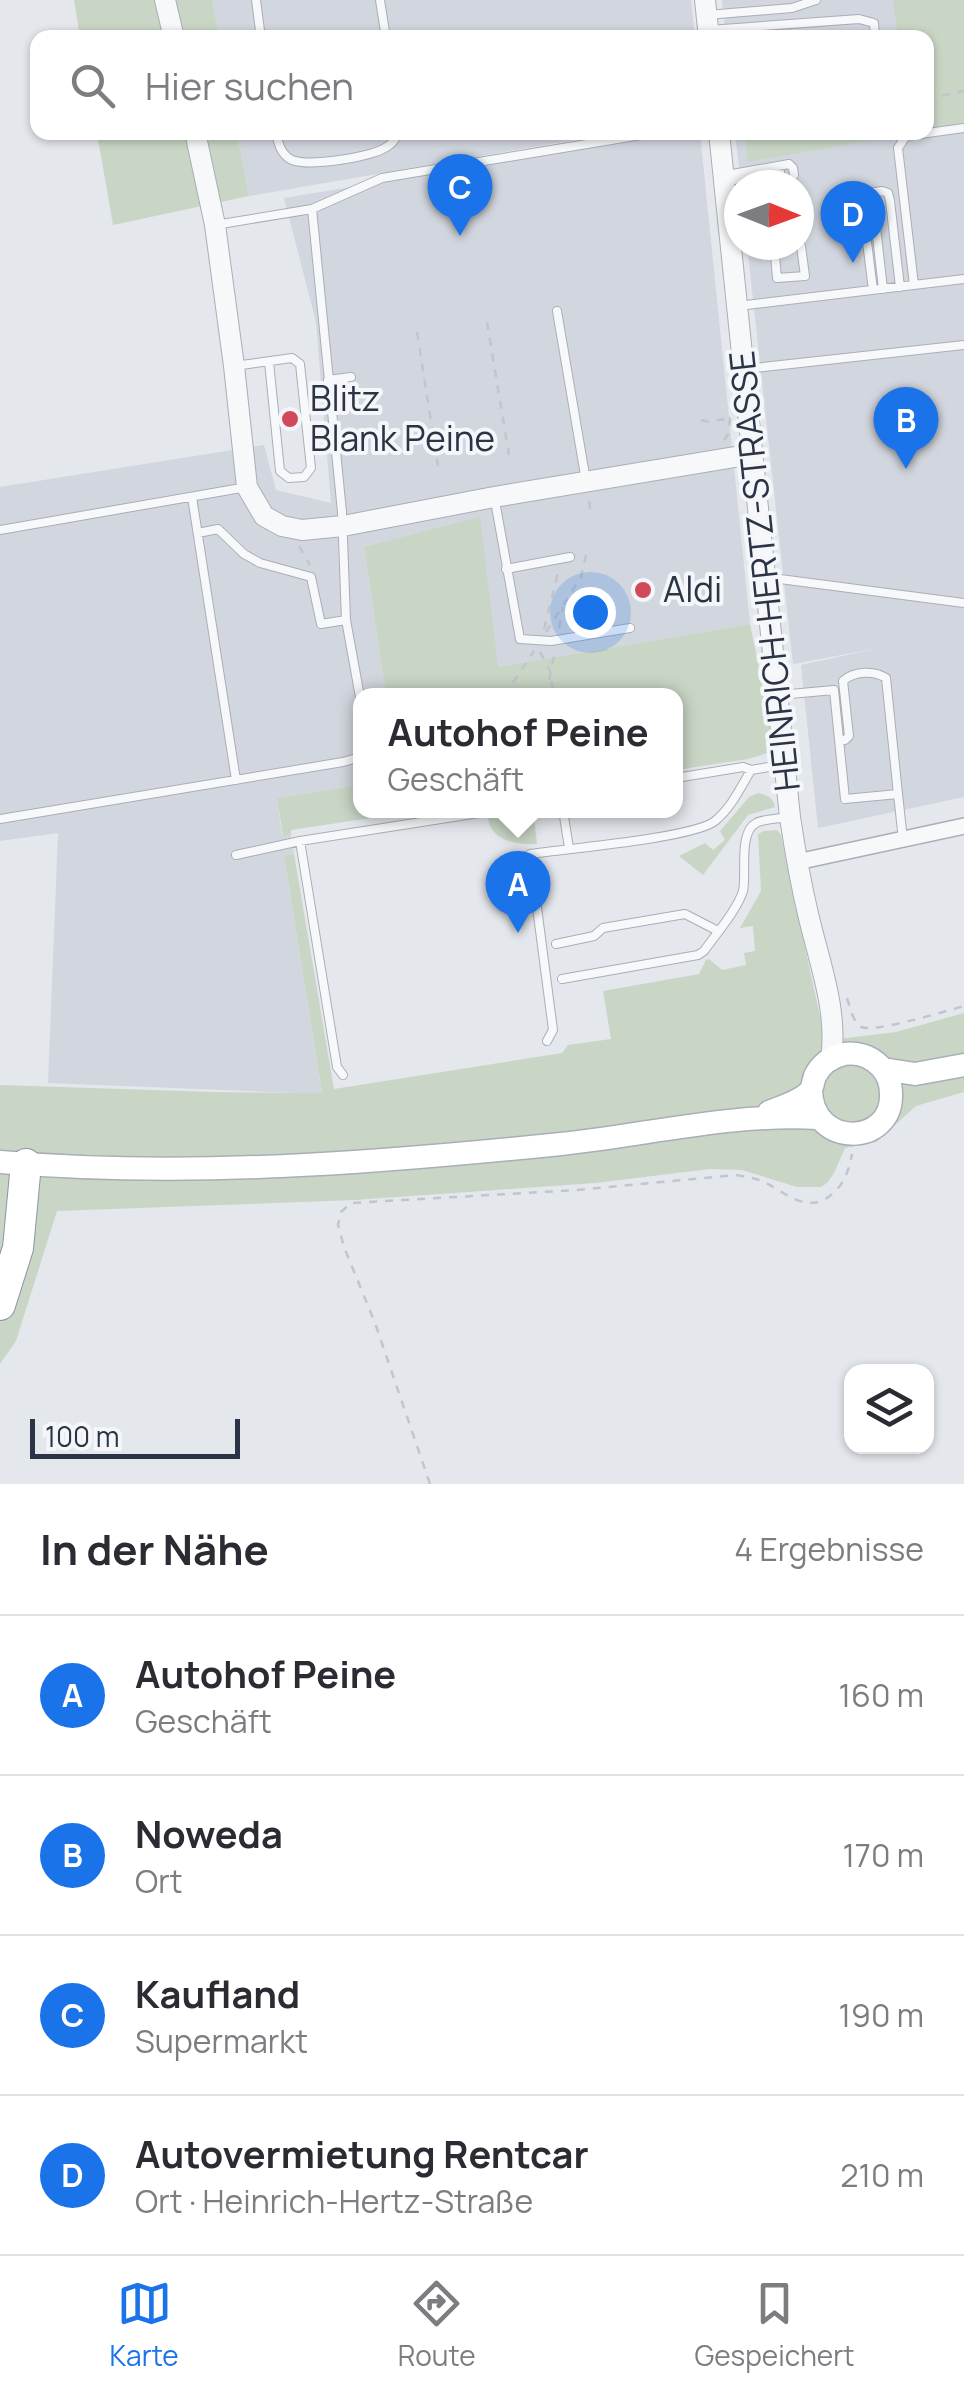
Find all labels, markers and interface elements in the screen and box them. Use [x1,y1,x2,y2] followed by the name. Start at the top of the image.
[30,30,934,140] search box
[65,58,120,113] icon: search
[145,59,354,111] text: Hier suchen
[428,154,492,236] pin: C
[724,170,814,260] north arrow
[820,180,886,263] pin: D
[717,348,811,794] street label: HEINRICH-HERTZ-STRASSE
[310,374,495,462] place label: Blitz Blank Peine
[874,386,938,469] pin: B
[279,408,301,430] marker: Blitz Blank Peine
[663,565,722,613] place label: Aldi
[632,579,654,601] marker: Aldi
[565,587,616,638] your location
[353,688,683,818] popup
[387,705,649,757] text: Autohof Peine
[387,757,524,801] text: Geschäft
[486,850,550,933] pin: A
[844,1364,934,1454] map controls
[844,1364,934,1454] button: layers
[30,1414,240,1458] scale bar
[45,1417,119,1455] text: 100 m
[40,1520,269,1578] text: In der Nähe
[734,1527,924,1571] text: 4 Ergebnisse
[135,1647,396,1699] text: Autohof Peine
[62,1673,83,1717] text: A
[839,1673,924,1717] text: 160 m
[135,1699,272,1743] text: Geschäft
[135,1807,283,1859] text: Noweda
[62,1833,83,1877] text: B
[842,1833,924,1877] text: 170 m
[135,1859,183,1903] text: Ort
[135,1967,300,2019] text: Kaufland
[61,1993,84,2037] text: C
[839,1993,924,2037] text: 190 m
[135,2019,308,2063] text: Supermarkt
[135,2127,589,2179] text: Autovermietung Rentcar
[61,2153,84,2197] text: D
[840,2153,924,2197] text: 210 m
[135,2179,533,2223] text: Ort · Heinrich-Hertz-Straße
[109,2276,179,2374] tab: Karte
[398,2276,476,2374] tab: Route
[694,2276,855,2374] tab: Gespeichert

